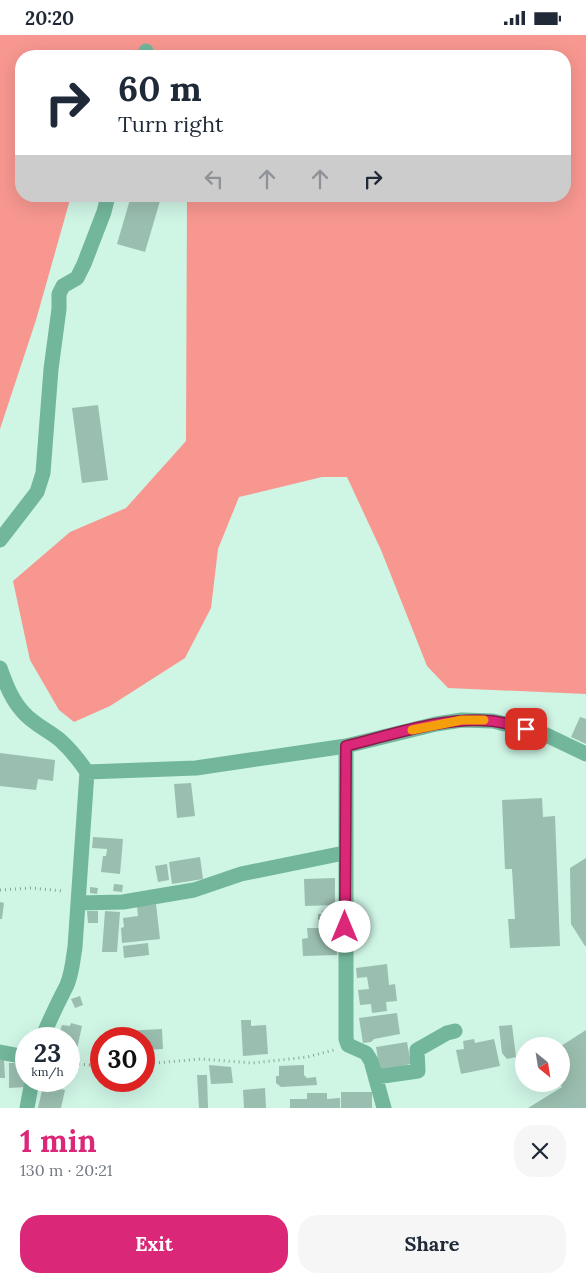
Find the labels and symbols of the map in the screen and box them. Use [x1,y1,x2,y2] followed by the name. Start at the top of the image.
[505,708,547,750] pin
[318,900,370,952] position arrow
[90,1027,155,1092] speed limit sign: 30
[515,1037,570,1093] north arrow

